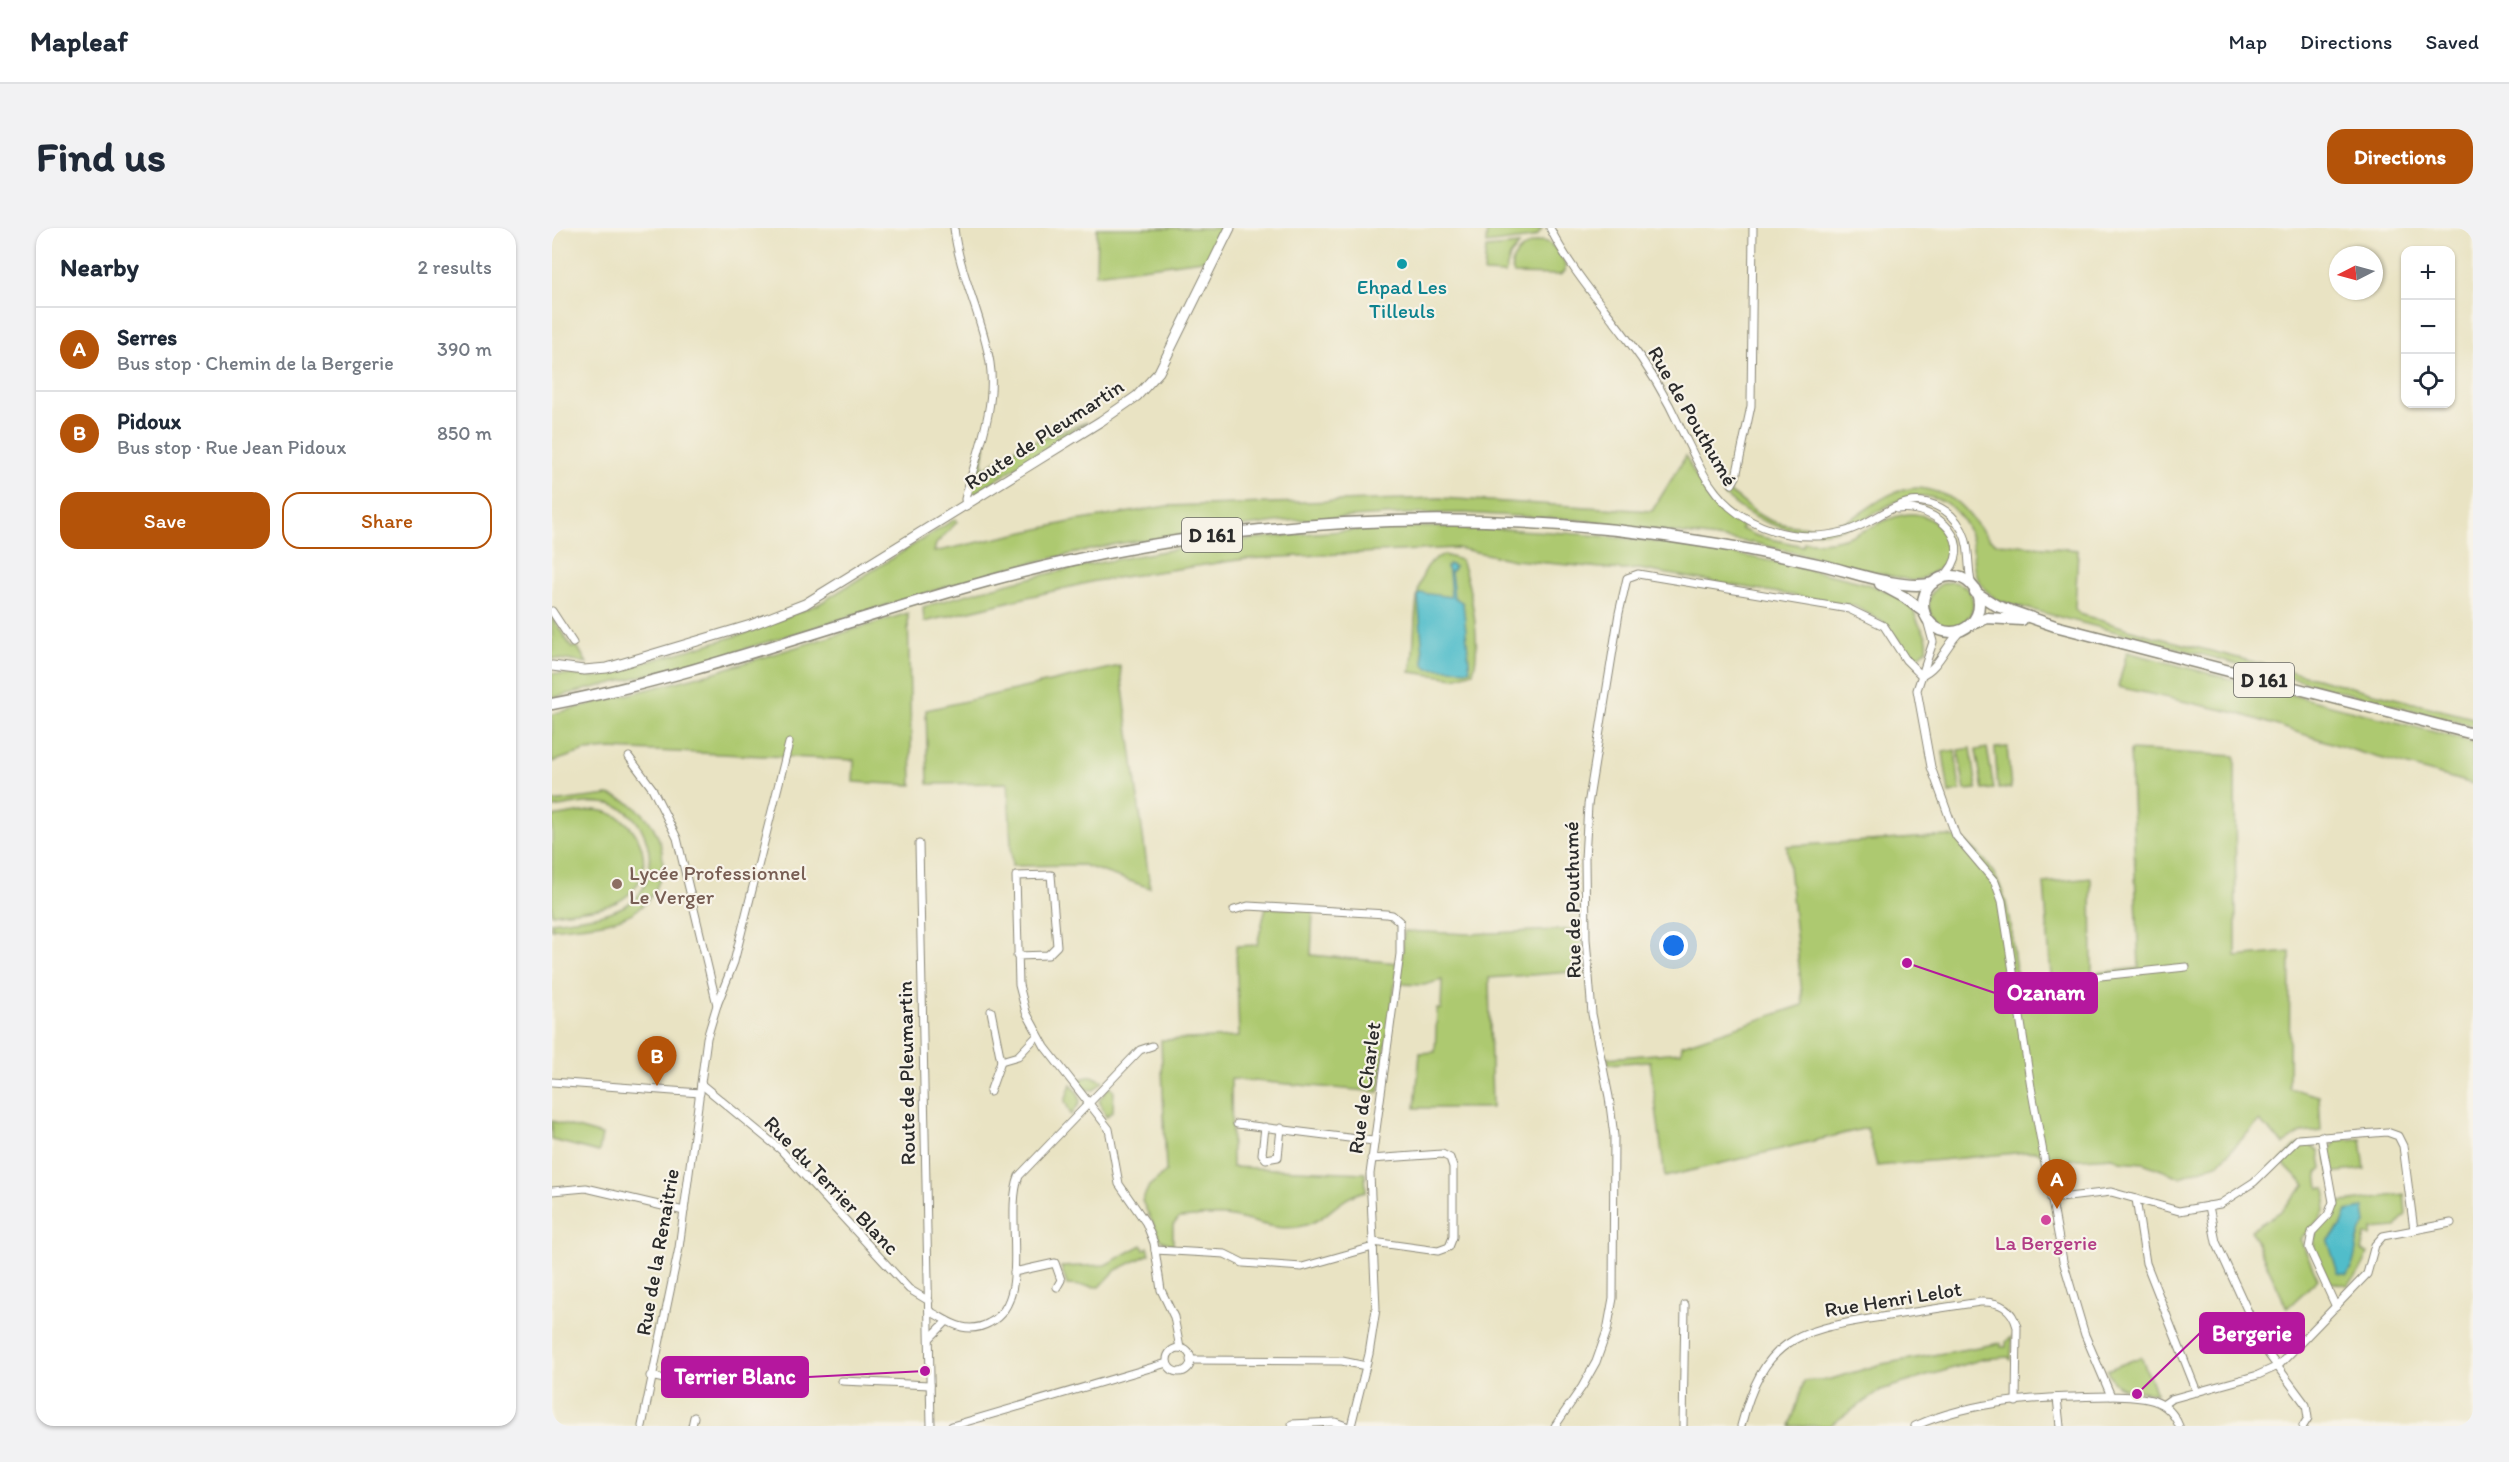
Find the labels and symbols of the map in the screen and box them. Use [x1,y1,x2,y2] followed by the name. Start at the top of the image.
[2329,246,2383,300] north arrow
[1395,257,1409,271] marker: Ehpad Les Tilleuls
[1357,274,1447,323] place label: Ehpad Les Tilleuls
[1643,342,1743,490] street label: Rue de Pouthumé
[960,373,1128,495] street label: Route de Pleumartin
[1182,518,1242,552] road number: D 161
[2234,663,2294,697] road number: D 161
[1558,821,1586,979] street label: Rue de Pouthumé
[629,860,806,909] place label: Lycée Professionnel Le Verger
[610,877,624,891] marker: Lycée Professionnel Le Verger
[1659,931,1688,960] your location
[1995,973,2097,1013] callout: Ozanam
[2007,979,2086,1006] text: Ozanam
[892,980,920,1166] street label: Route de Pleumartin
[1342,1020,1386,1155] street label: Rue de Charlet
[638,1036,676,1086] pin: B
[759,1110,905,1260] street label: Rue du Terrier Blanc
[2038,1160,2076,1209] pin: A
[630,1167,684,1337] street label: Rue de la Renaitrie
[2039,1213,2053,1227] marker: La Bergerie
[1995,1230,2097,1255] place label: La Bergerie
[1823,1276,1964,1322] street label: Rue Henri Lelot
[2200,1313,2304,1353] callout: Bergerie
[2212,1320,2292,1347] text: Bergerie
[662,1357,808,1397] callout: Terrier Blanc
[673,1363,796,1390] text: Terrier Blanc

